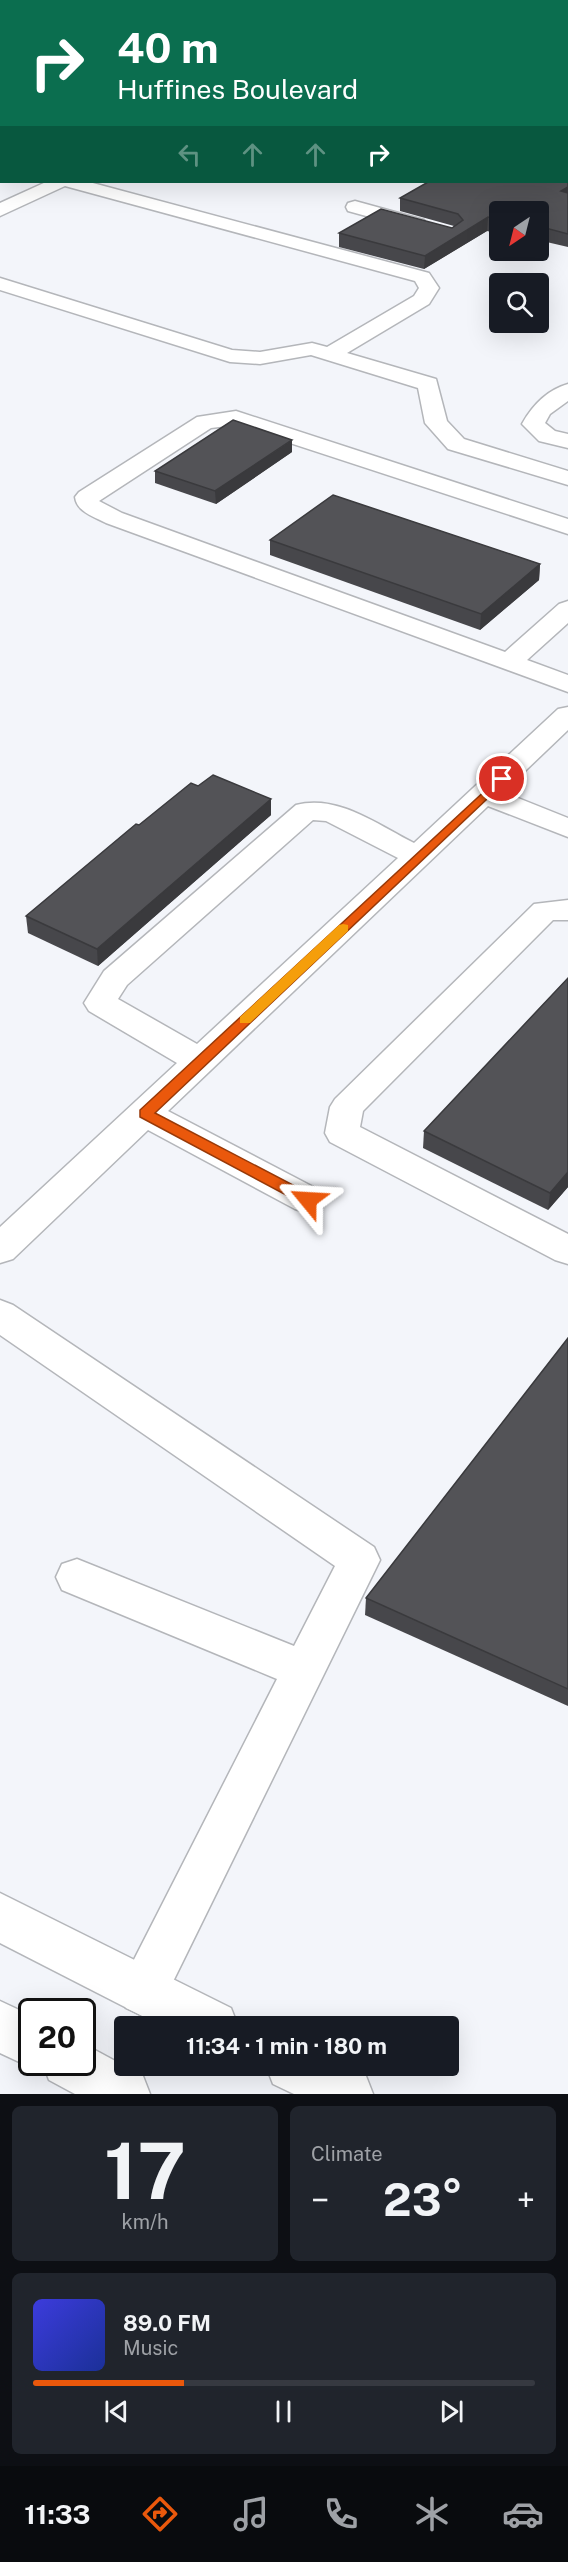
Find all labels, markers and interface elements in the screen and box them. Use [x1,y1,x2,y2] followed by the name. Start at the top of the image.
[117,23,219,72] text: 40 m
[18,24,96,102] icon: right
[117,73,358,105] text: Huffines Boulevard
[173,138,206,171] icon: left
[236,138,269,171] icon: ahead
[299,138,332,171] icon: ahead
[362,138,395,171] icon: right
[489,201,549,261] north arrow
[489,201,549,333] map controls
[489,273,549,333] button: search
[476,753,527,804] pin
[485,762,518,795] icon: arrive
[276,1168,340,1232] position arrow
[18,1998,96,2076] speed limit sign: 20
[186,2033,387,2059] text: 11:34 · 1 min · 180 m
[104,2125,186,2217] text: 17
[311,2142,383,2166] text: Climate
[383,2173,463,2226] text: 23°
[311,2181,329,2219] text: −
[517,2181,535,2219] text: +
[121,2210,169,2234] text: km/h
[123,2310,211,2336] text: 89.0 FM
[123,2336,178,2360] text: Music
[100,2395,133,2428] icon: previous
[267,2395,300,2428] icon: pause
[435,2395,468,2428] icon: next
[139,2493,181,2535] icon: directions
[230,2493,272,2535] icon: music
[320,2493,362,2535] icon: phone
[411,2493,453,2535] icon: climate
[502,2493,544,2535] icon: car
[24,2498,91,2530] text: 11:33

